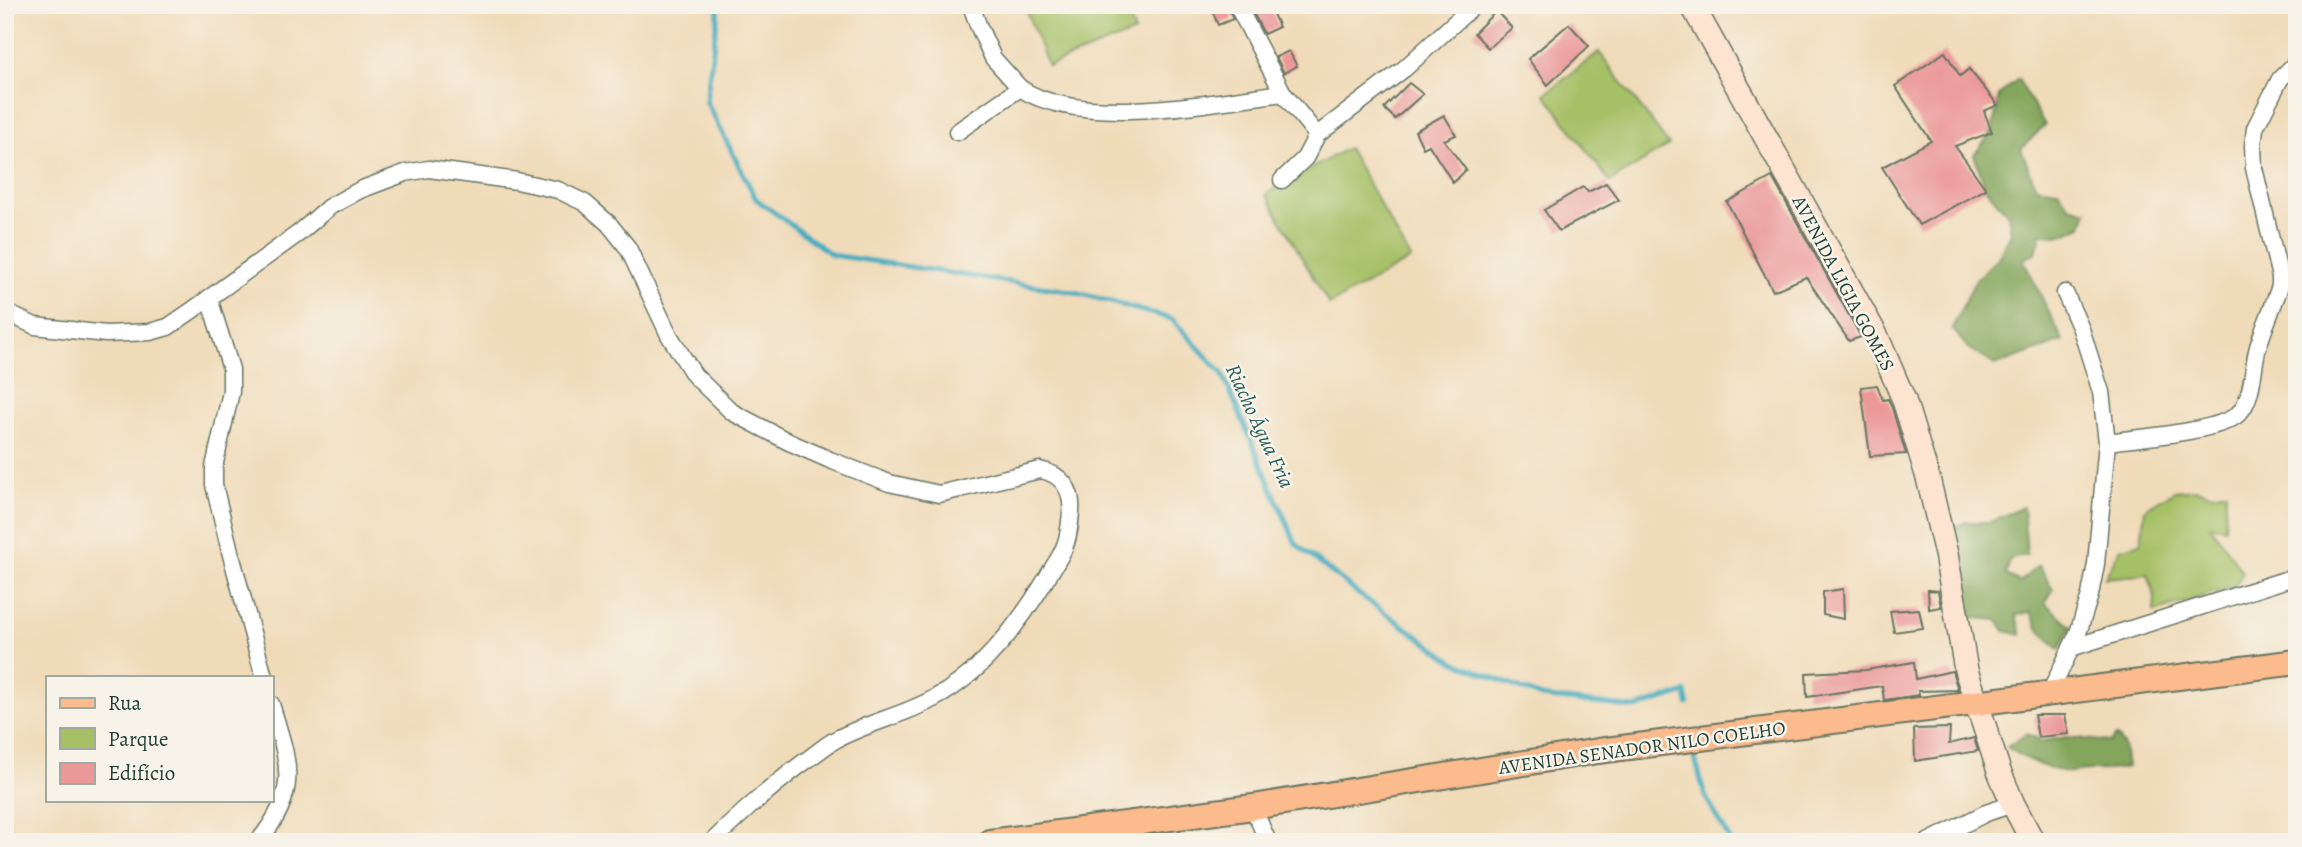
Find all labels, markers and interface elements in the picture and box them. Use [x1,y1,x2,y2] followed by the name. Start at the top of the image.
[1785,190,1900,376] street label: AVENIDA LIGIA GOMES
[1219,359,1301,493] water label: Riacho Água Fria
[46,676,273,802] legend
[108,689,142,717] text: Rua
[1496,715,1787,781] street label: AVENIDA SENADOR NILO COELHO
[108,725,168,753] text: Parque
[108,759,175,787] text: Edifício

